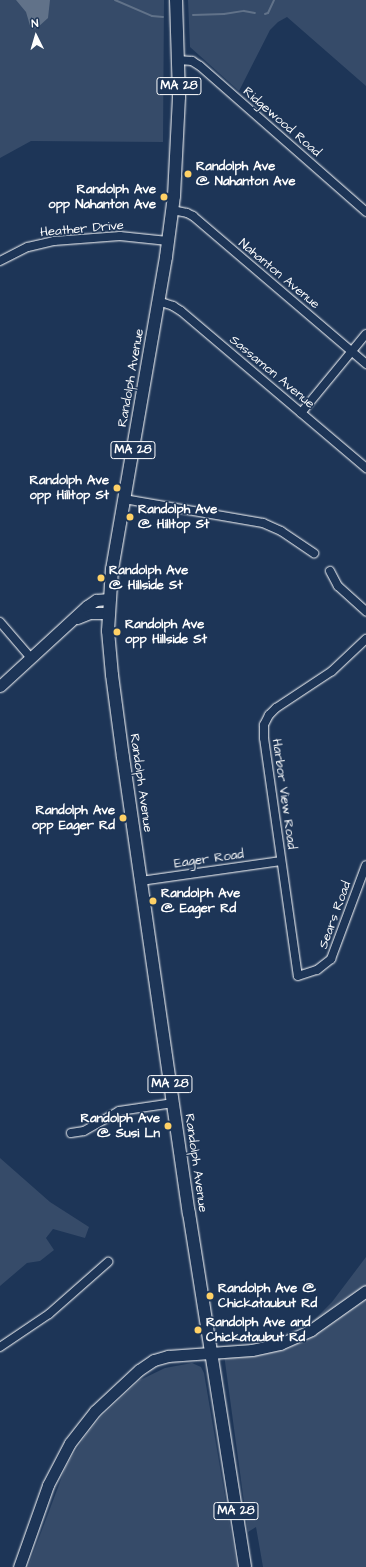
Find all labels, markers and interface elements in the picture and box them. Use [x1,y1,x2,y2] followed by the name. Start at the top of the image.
[16,16,56,56] north arrow
[31,16,39,31] text: N
[156,76,202,96] road number: MA 28
[240,84,324,160] street label: Ridgewood Road
[196,159,295,190] place label: Randolph Ave @ Nahanton Ave
[183,169,193,179] marker: Randolph Ave @ Nahanton Ave
[48,182,156,213] place label: Randolph Ave opp Nahanton Ave
[159,192,169,202] marker: Randolph Ave opp Nahanton Ave
[39,218,125,240] street label: Heather Drive
[235,236,323,312] street label: Nahanton Avenue
[115,328,147,428] street label: Randolph Avenue
[226,332,318,412] street label: Sassamon Avenue
[110,440,156,460] road number: MA 28
[29,473,109,504] place label: Randolph Ave opp Hilltop St
[112,483,122,493] marker: Randolph Ave opp Hilltop St
[138,502,217,533] place label: Randolph Ave @ Hilltop St
[125,512,135,522] marker: Randolph Ave @ Hilltop St
[109,563,188,594] place label: Randolph Ave @ Hillside St
[96,573,106,583] marker: Randolph Ave @ Hillside St
[125,617,207,648] place label: Randolph Ave opp Hillside St
[112,627,122,637] marker: Randolph Ave opp Hillside St
[126,733,156,833] street label: Randolph Avenue
[269,738,299,850] street label: Harbor View Road
[32,803,115,834] place label: Randolph Ave opp Eager Rd
[118,813,128,823] marker: Randolph Ave opp Eager Rd
[173,846,245,872] street label: Eager Road
[316,879,354,951] street label: Sears Road
[161,886,240,917] place label: Randolph Ave @ Eager Rd
[148,896,158,906] marker: Randolph Ave @ Eager Rd
[147,1074,193,1094] road number: MA 28
[81,1111,160,1142] place label: Randolph Ave @ Susi Ln
[181,1113,211,1213] street label: Randolph Avenue
[163,1121,173,1131] marker: Randolph Ave @ Susi Ln
[218,1281,317,1312] place label: Randolph Ave @ Chickataubut Rd
[205,1291,215,1301] marker: Randolph Ave @ Chickataubut Rd
[206,1315,310,1346] place label: Randolph Ave and Chickataubut Rd
[193,1325,203,1335] marker: Randolph Ave and Chickataubut Rd
[213,1501,259,1521] road number: MA 28

